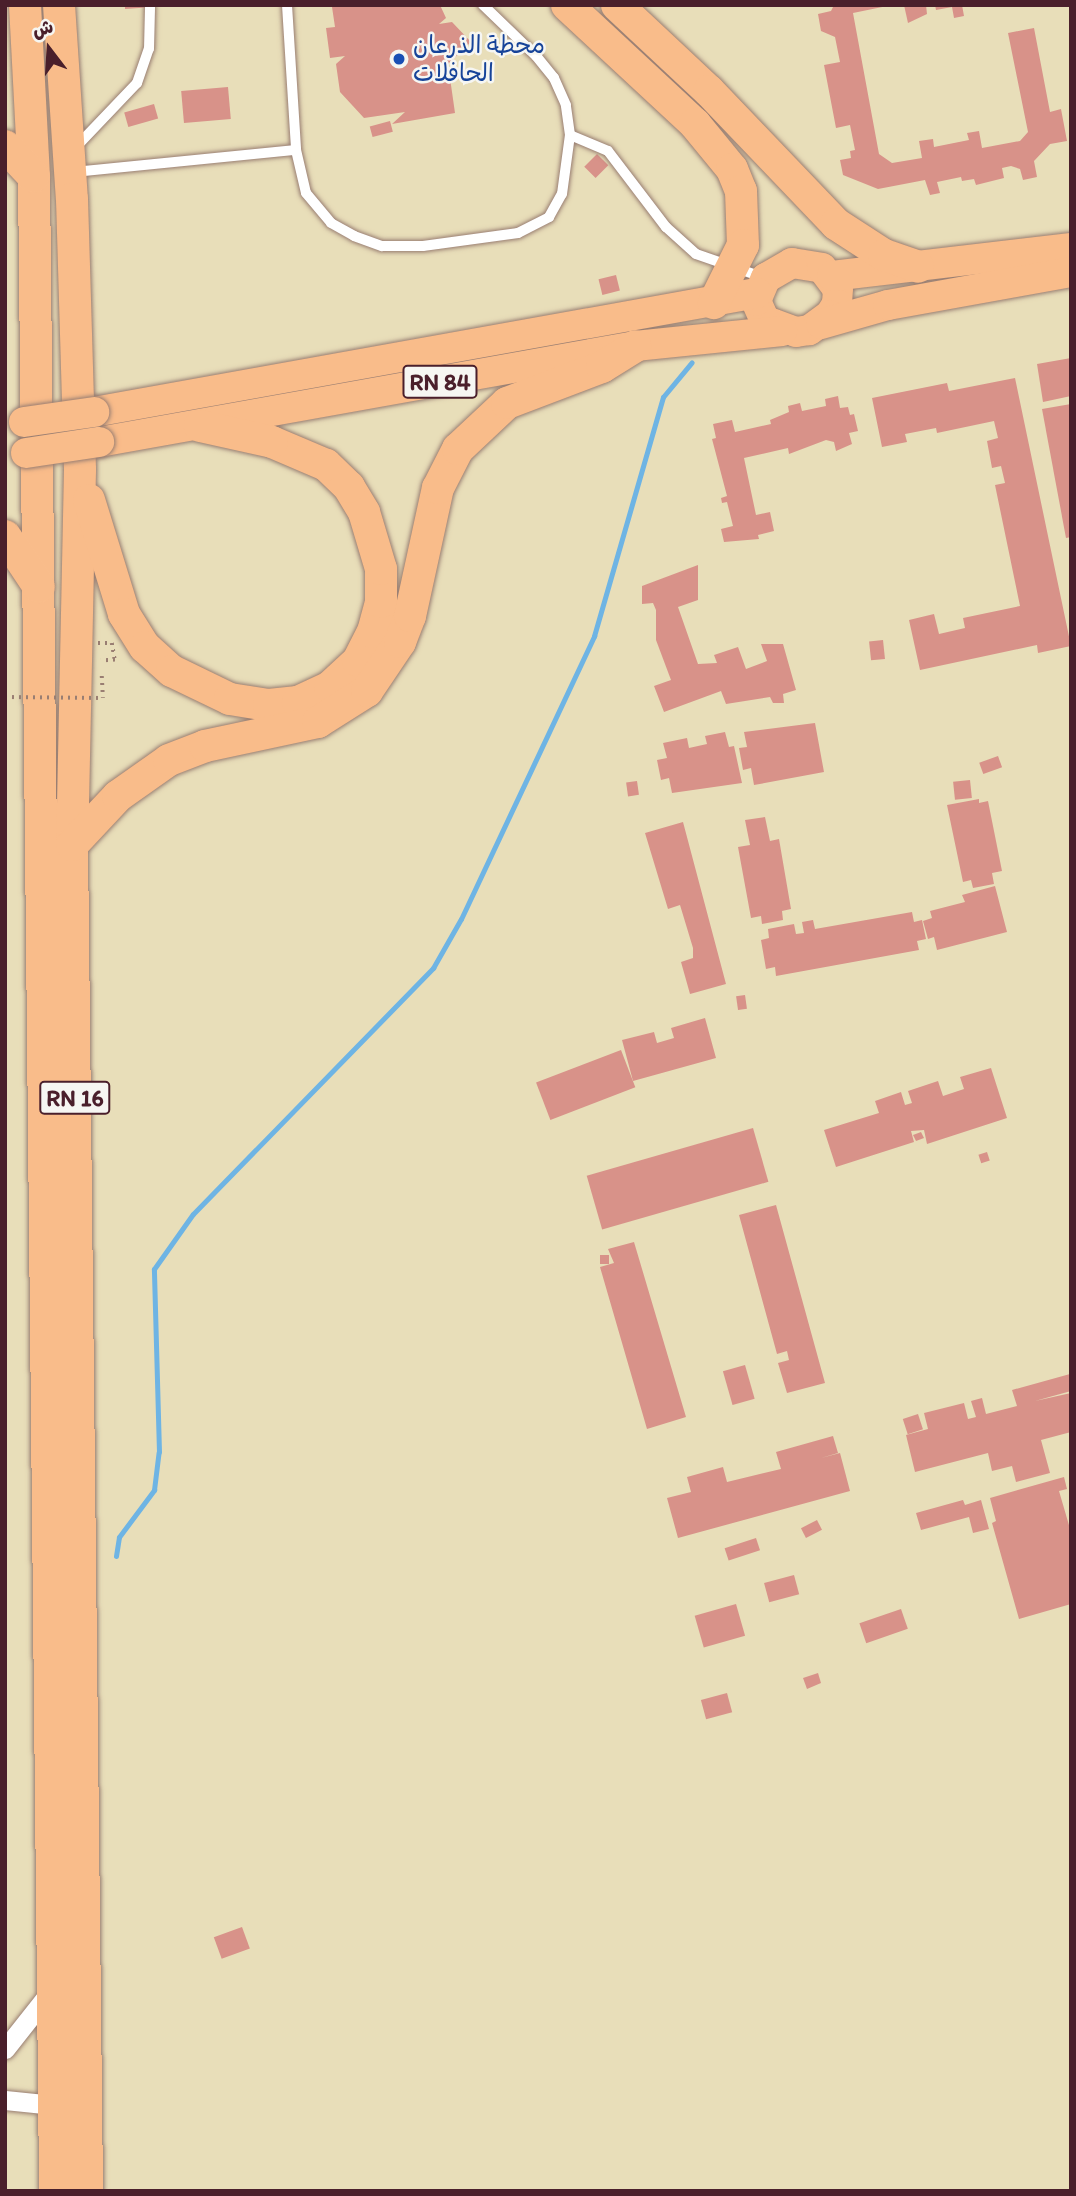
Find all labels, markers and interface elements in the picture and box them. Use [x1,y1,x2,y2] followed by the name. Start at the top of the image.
[14,14,84,84] north arrow
[29,14,56,42] text: ش
[413,31,545,87] place label: محطة الذرعان الحافلات
[391,51,407,67] marker: محطة الذرعان الحافلات
[402,362,478,402] road number: RN 84
[38,1078,112,1118] road number: RN 16

